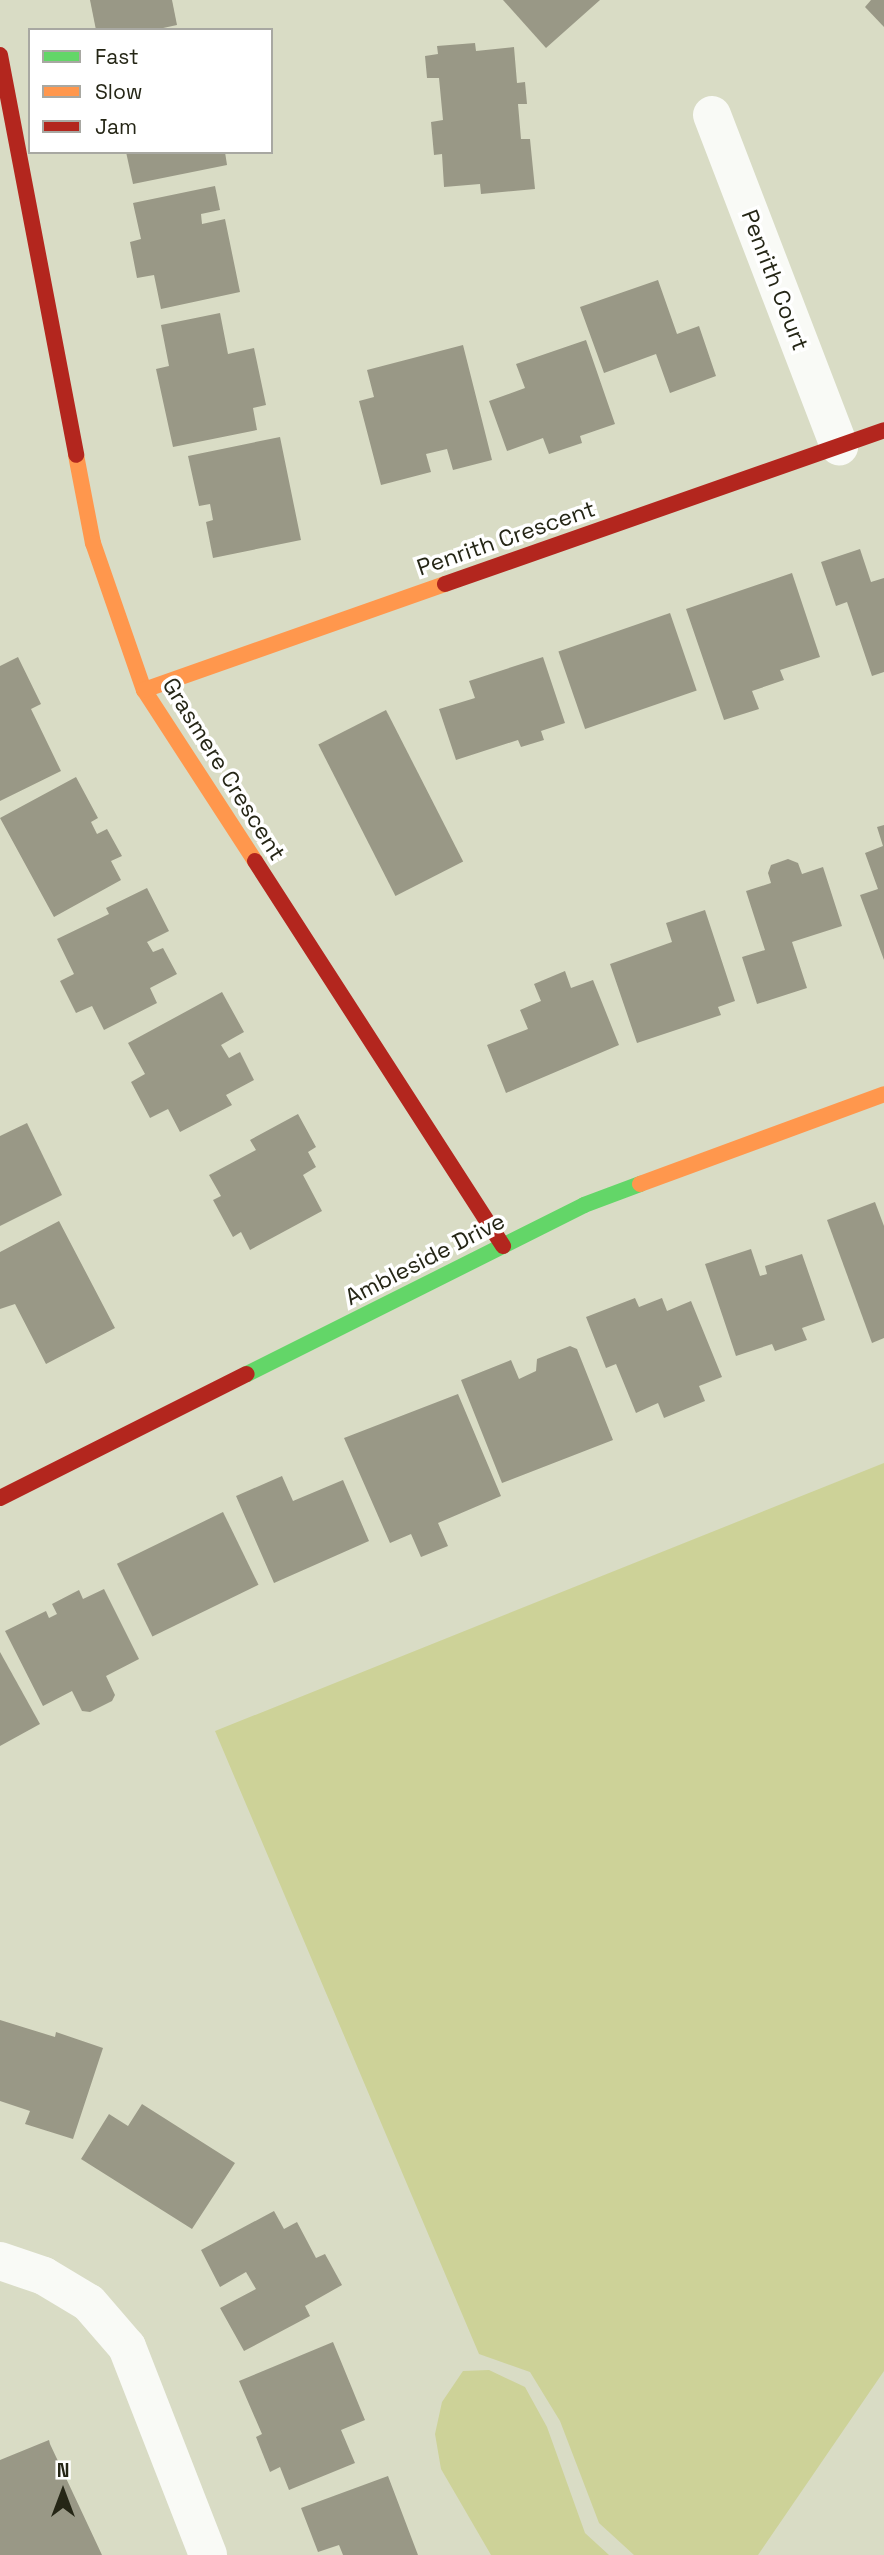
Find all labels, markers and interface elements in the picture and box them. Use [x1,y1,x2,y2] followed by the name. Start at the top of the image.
[28,28,273,154] legend
[95,43,139,70] text: Fast
[95,78,143,105] text: Slow
[95,113,137,140] text: Jam
[736,206,814,354] street label: Penrith Court
[413,495,599,581] street label: Penrith Crescent
[157,672,291,866] street label: Grasmere Crescent
[341,1207,509,1311] street label: Ambleside Drive
[28,2457,98,2527] north arrow
[57,2458,69,2483] text: N

